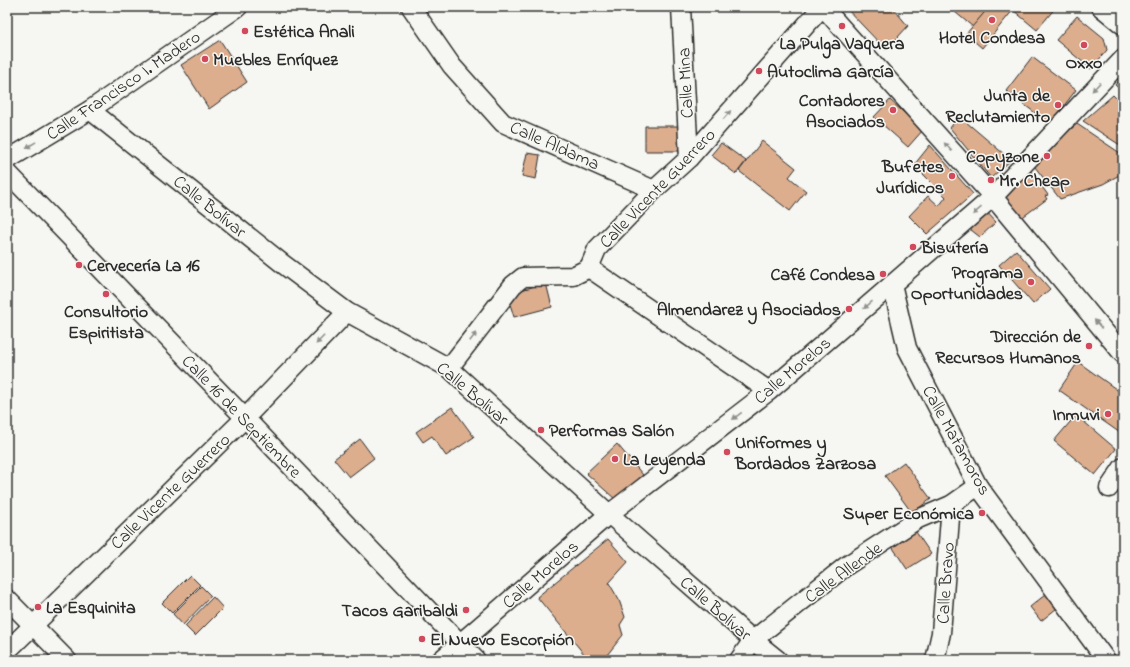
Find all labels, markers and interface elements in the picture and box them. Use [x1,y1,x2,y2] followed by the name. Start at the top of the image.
[987,15,997,25] marker: Hotel Condesa
[253,20,355,46] place label: Estética Anali
[837,21,847,31] marker: La Pulga Vaquera
[42,25,206,148] street label: Calle Francisco I. Madero
[240,26,250,36] marker: Estética Anali
[939,26,1046,52] place label: Hotel Condesa
[779,32,905,59] place label: La Pulga Vaquera
[1079,40,1089,50] marker: Oxxo
[672,47,702,119] street label: Calle Mina
[213,48,338,74] place label: Muebles Enríquez
[1066,51,1102,77] place label: Oxxo
[200,54,210,64] marker: Muebles Enríquez
[767,60,894,86] place label: Autoclima García
[754,66,764,76] marker: Autoclima García
[1091,82,1101,92] one-way arrow
[945,84,1051,131] place label: Junta de Reclutamiento
[799,89,885,136] place label: Contadores Asociados
[1053,100,1063,110] marker: Junta de Reclutamiento
[888,105,898,115] marker: Contadores Asociados
[722,110,731,121] one-way arrow
[505,115,603,178] street label: Calle Aldama
[594,123,723,255] street label: Calle Vicente Guerrero
[25,142,37,149] one-way arrow
[944,142,953,152] one-way arrow
[966,145,1040,172] place label: Copyzone
[1042,151,1052,161] marker: Copyzone
[876,155,944,202] place label: Bufetes Jurídicos
[999,169,1070,195] place label: Mr. Cheap
[166,170,251,246] street label: Calle Bolívar
[947,171,957,181] marker: Bufetes Jurídicos
[986,175,996,185] marker: Mr. Cheap
[972,206,982,215] one-way arrow
[920,236,989,262] place label: Bisutería
[908,242,918,252] marker: Bisutería
[87,254,200,280] place label: Cervecería La 16
[74,260,84,270] marker: Cervecería La 16
[911,261,1023,308] place label: Programa Oportunidades
[770,263,875,289] place label: Café Condesa
[878,269,888,279] marker: Café Condesa
[1026,277,1036,287] marker: Programa Oportunidades
[101,289,111,299] marker: Consultorio Espiritista
[657,298,841,325] place label: Almendarez y Asociados
[64,300,148,347] place label: Consultorio Espiritista
[863,301,873,310] one-way arrow
[844,304,854,314] marker: Almendarez y Asociados
[1094,318,1103,329] one-way arrow
[935,325,1082,372] place label: Dirección de Recursos Humanos
[749,331,838,412] street label: Calle Morelos
[469,332,477,343] one-way arrow
[315,335,325,345] one-way arrow
[1084,341,1094,351] marker: Dirección de Recursos Humanos
[175,350,307,486] street label: Calle 16 de Septiembre
[430,356,514,433] street label: Calle Bolívar
[914,381,996,501] street label: Calle Matamoros
[1052,403,1100,429] place label: Inmuvi
[1103,409,1113,419] marker: Inmuvi
[731,412,742,420] one-way arrow
[549,419,674,445] place label: Performas Salón
[536,425,546,435] marker: Performas Salón
[105,428,237,557] street label: Calle Vicente Guerrero
[734,431,877,478] place label: Uniformes y Bordados Zarzosa
[722,447,732,457] marker: Uniformes y Bordados Zarzosa
[623,448,706,475] place label: La Leyenda
[610,454,620,464] marker: La Leyenda
[843,502,974,528] place label: Super Económica
[977,508,987,518] marker: Super Económica
[497,535,585,616] street label: Calle Morelos
[800,536,889,611] street label: Calle Allende
[931,541,963,625] street label: Calle Bravo
[673,571,757,648] street label: Calle Bolívar
[46,596,136,622] place label: La Esquinita
[342,599,458,625] place label: Tacos Garibaldi
[33,602,43,612] marker: La Esquinita
[461,605,471,615] marker: Tacos Garibaldi
[430,628,574,654] place label: El Nuevo Escorpión
[417,634,427,644] marker: El Nuevo Escorpión

